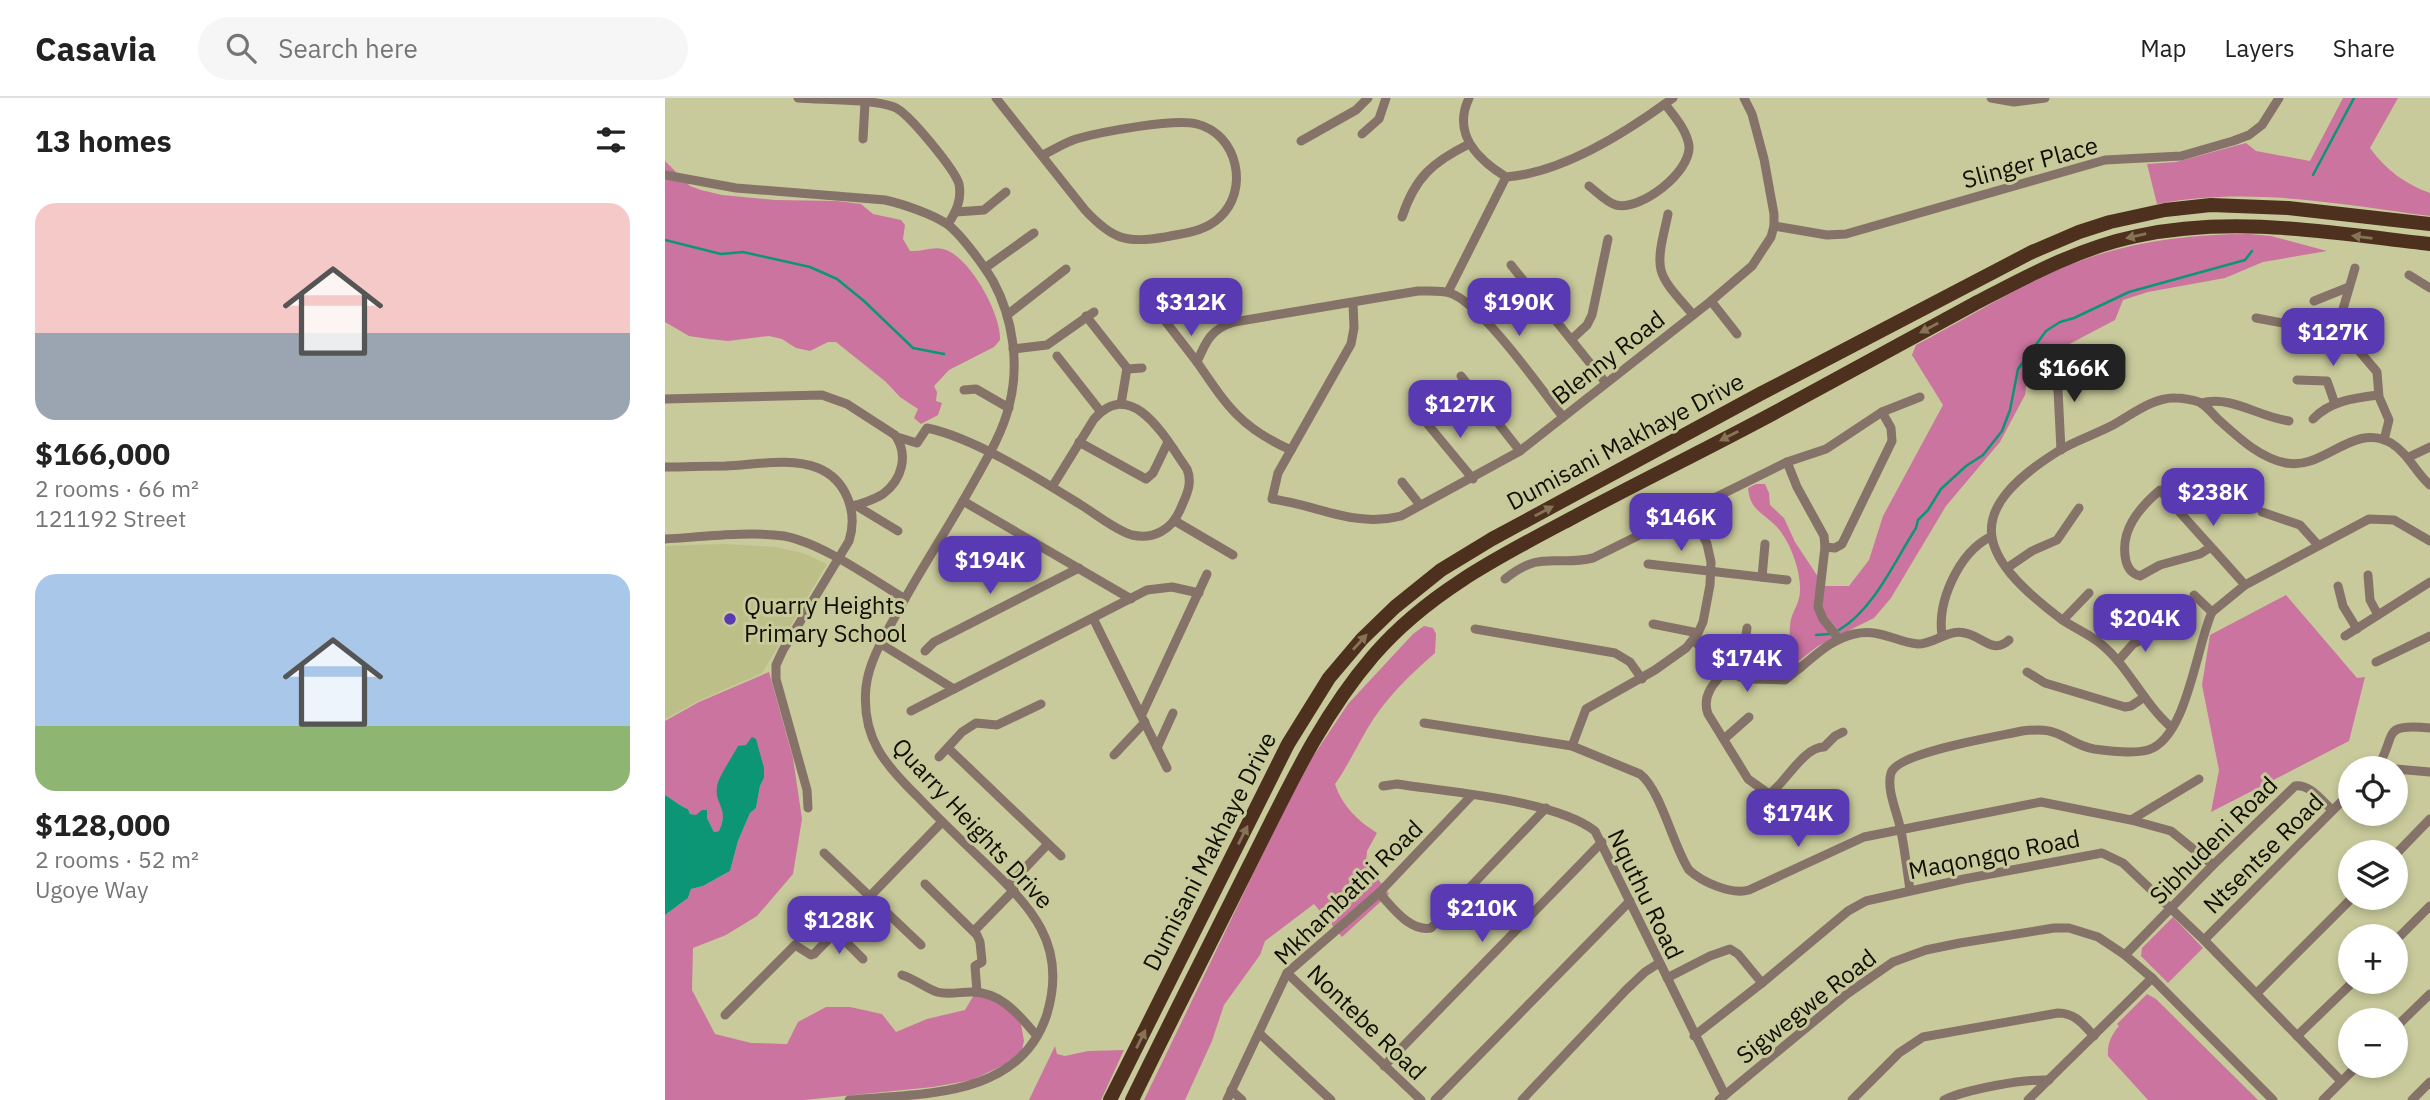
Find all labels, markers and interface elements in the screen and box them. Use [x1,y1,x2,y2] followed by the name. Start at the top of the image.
[198,17,688,80] search box
[35,27,156,70] text: Casavia
[222,29,260,67] icon: search
[278,31,418,65] text: Search here
[2140,32,2187,64] text: Map
[2225,32,2295,64] text: Layers
[2333,32,2395,64] text: Share
[35,121,172,160] text: 13 homes
[592,121,630,159] icon: filters
[1959,129,2101,195] street label: Slinger Place
[2125,231,2147,242] one-way arrow
[2351,231,2373,242] one-way arrow
[270,248,396,374] icon: home
[1142,278,1240,338] pin: $312K
[1470,278,1568,338] pin: $190K
[1155,286,1227,316] text: $312K
[1483,286,1555,316] text: $190K
[1545,303,1671,411] street label: Blenny Road
[2284,308,2382,368] pin: $127K
[2297,316,2369,346] text: $127K
[1919,322,1939,334] one-way arrow
[2025,344,2123,404] pin: $166K
[2038,352,2110,382] text: $166K
[1501,365,1749,517] street label: Dumisani Makhaye Drive
[1411,380,1509,440] pin: $127K
[1424,388,1496,418] text: $127K
[1719,430,1739,441] one-way arrow
[35,434,170,473] text: $166,000
[2164,468,2262,528] pin: $238K
[35,473,199,503] text: 2 rooms · 66 m²
[2177,476,2249,506] text: $238K
[1632,494,1730,553] pin: $146K
[1645,501,1717,531] text: $146K
[35,503,186,533] text: 121192 Street
[1534,505,1554,517] one-way arrow
[941,536,1039,596] pin: $194K
[954,544,1026,574] text: $194K
[744,589,907,649] place label: Quarry Heights Primary School
[2096,594,2194,654] pin: $204K
[2109,602,2181,632] text: $204K
[722,611,738,627] marker: Quarry Heights Primary School
[270,619,396,745] icon: home
[1352,633,1368,651] one-way arrow
[1698,634,1796,694] pin: $174K
[1711,642,1783,672] text: $174K
[1135,726,1283,976] street label: Dumisani Makhaye Drive
[885,731,1061,915] street label: Quarry Heights Drive
[2338,756,2408,1078] map controls
[2338,756,2408,826] button: locate
[2142,769,2284,911] street label: Sibhudeni Road
[2196,786,2330,920] street label: Ntsentse Road
[1749,790,1847,849] pin: $174K
[1762,797,1834,827] text: $174K
[35,805,170,844] text: $128,000
[1267,813,1429,971] street label: Mkhambathi Road
[1906,822,2082,886] street label: Maqongqo Road
[1601,824,1691,964] street label: Nquthu Road
[1237,825,1248,845] one-way arrow
[2338,840,2408,910] button: layers
[35,844,199,874] text: 2 rooms · 52 m²
[35,874,148,904] text: Ugoye Way
[1433,884,1531,944] pin: $210K
[1446,892,1518,922] text: $210K
[790,896,888,956] pin: $128K
[803,904,875,934] text: $128K
[2338,924,2408,994] button: +
[1729,941,1883,1071] street label: Sigwegwe Road
[1301,957,1433,1087] street label: Nontebe Road
[2338,1008,2408,1078] button: −
[1135,1029,1146,1049] one-way arrow

